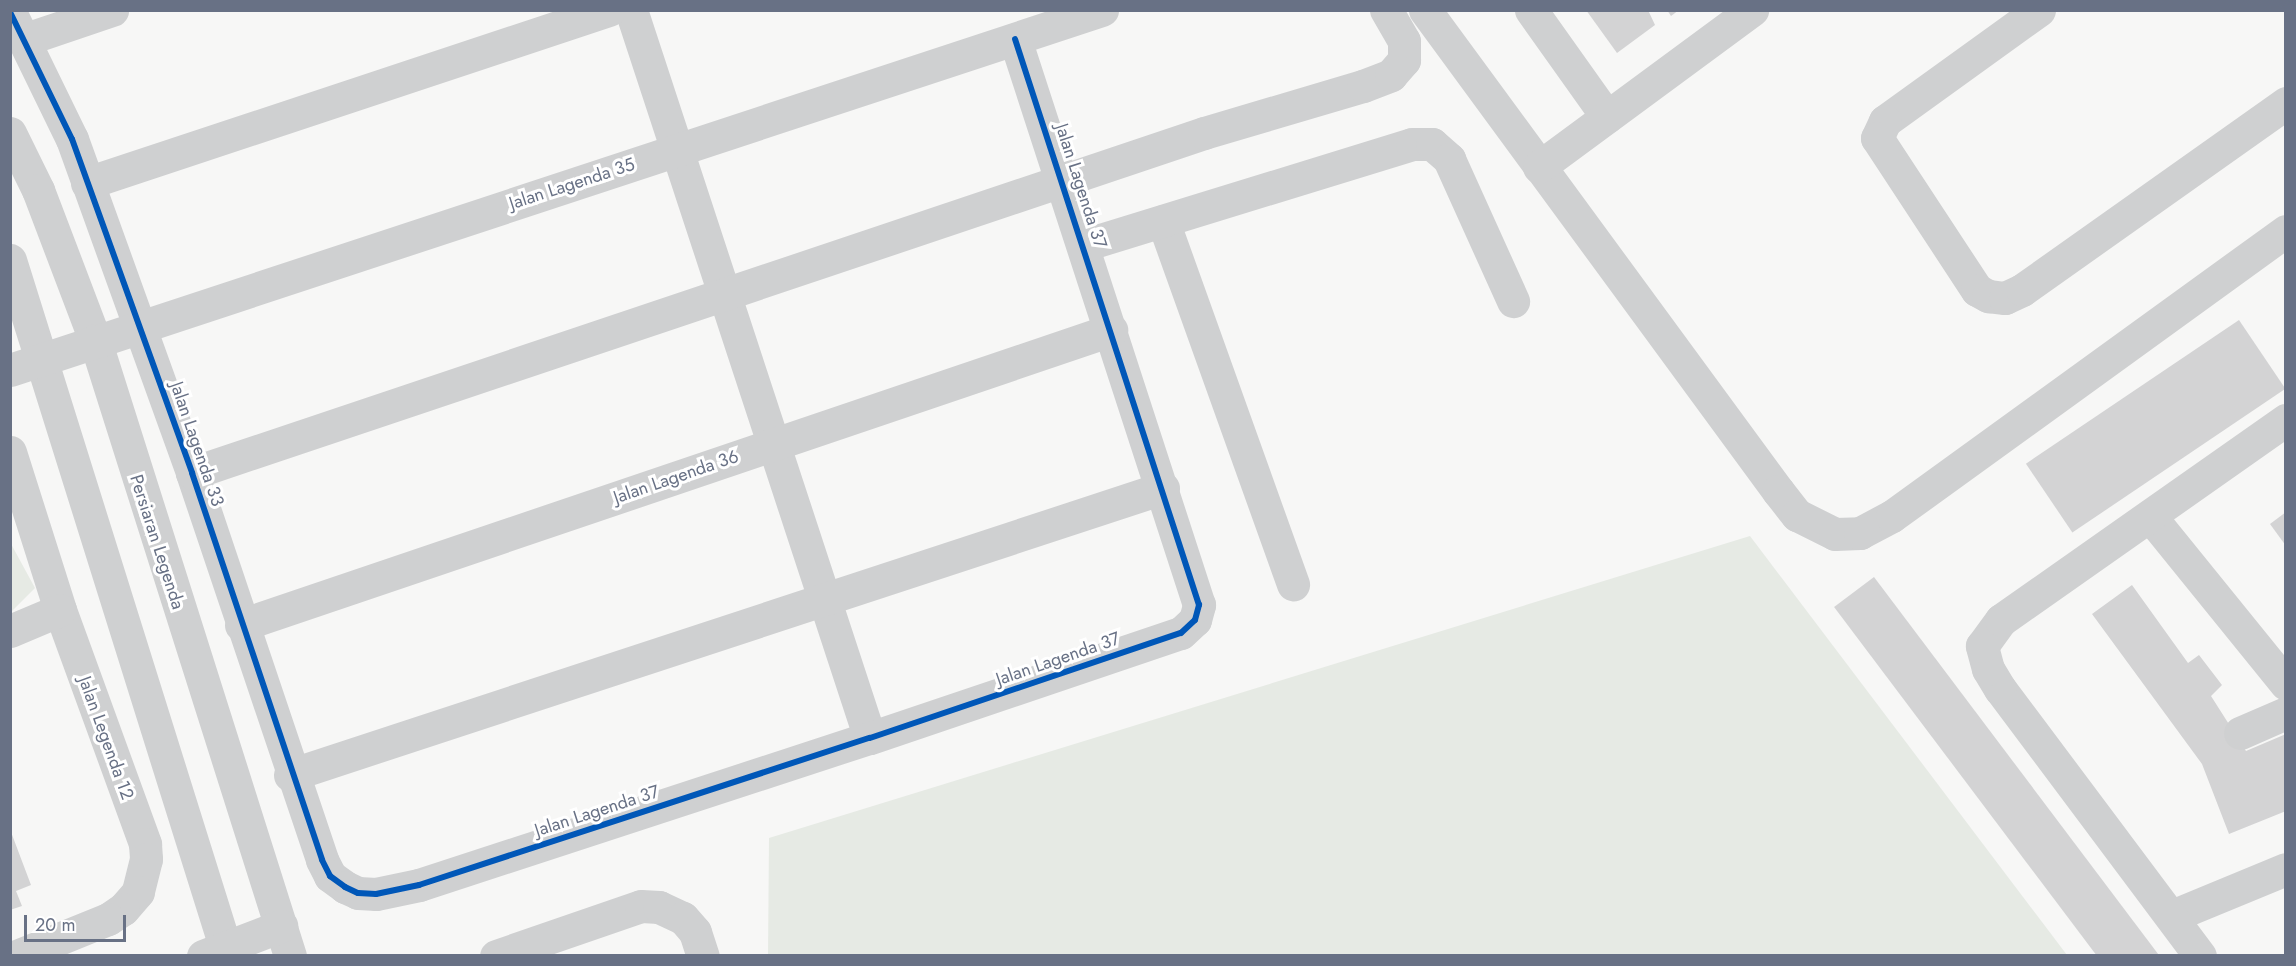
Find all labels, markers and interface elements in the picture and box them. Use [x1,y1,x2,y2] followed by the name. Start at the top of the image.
[1051,121,1111,251] street label: Jalan Lagenda 37
[507,154,637,214] street label: Jalan Lagenda 35
[166,379,228,509] street label: Jalan Lagenda 33
[611,445,741,509] street label: Jalan Lagenda 36
[125,472,189,612] street label: Persiaran Legenda
[993,628,1123,690] street label: Jalan Lagenda 37
[74,673,138,803] street label: Jalan Legenda 12
[532,781,662,841] street label: Jalan Lagenda 37
[27,903,129,941] scale bar
[35,912,75,938] text: 20 m

